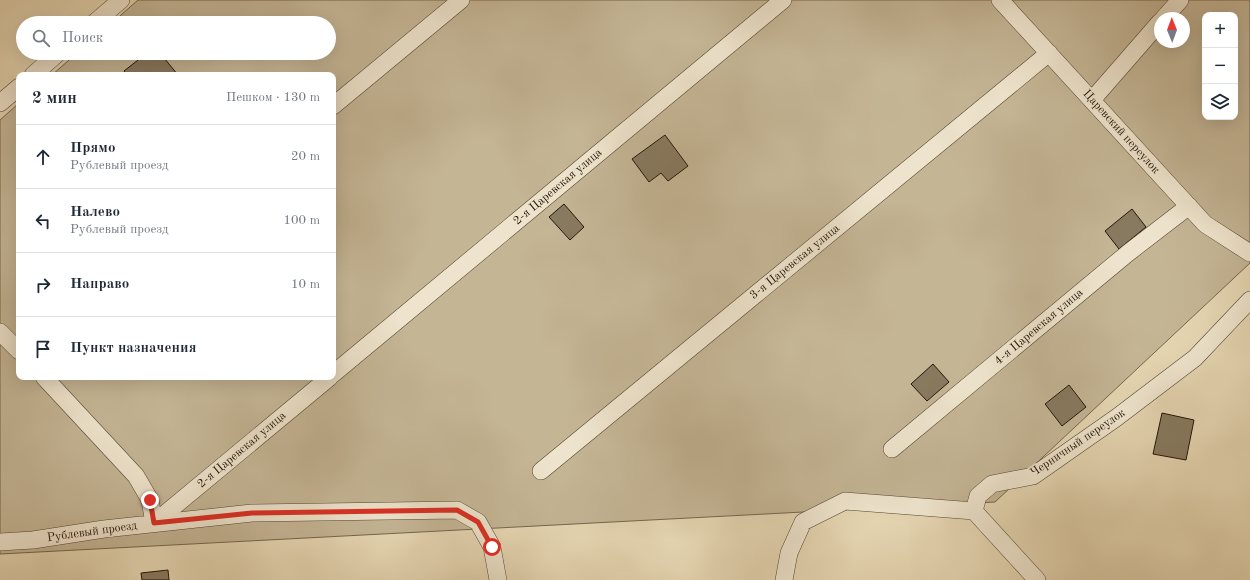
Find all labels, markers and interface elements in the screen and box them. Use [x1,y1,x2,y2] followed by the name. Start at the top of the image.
[1154,12,1190,48] north arrow
[1202,12,1238,120] map controls
[1202,12,1238,48] button: +
[16,16,336,60] search box
[30,27,52,49] icon: search
[62,31,103,46] text: Поиск
[1202,48,1238,84] button: −
[1202,84,1238,120] button: layers
[1080,88,1162,176] street label: Царевский переулок
[32,90,77,107] text: 2 мин
[226,91,320,104] text: Пешком · 130 m
[70,141,116,156] text: Прямо
[32,146,54,168] icon: ahead
[511,147,605,227] street label: 2-я Царевская улица
[291,150,320,163] text: 20 m
[70,159,168,172] text: Рублевый проезд
[70,205,120,220] text: Налево
[32,210,54,232] icon: left
[283,214,320,227] text: 100 m
[748,222,842,302] street label: 3-я Царевская улица
[70,223,168,236] text: Рублевый проезд
[32,274,54,296] icon: right
[70,277,129,292] text: Направо
[291,278,320,291] text: 10 m
[992,287,1086,367] street label: 4-я Царевская улица
[32,338,54,360] icon: arrive
[70,341,197,356] text: Пункт назначения
[1028,407,1128,479] street label: Черничный переулок
[195,410,289,490] street label: 2-я Царевская улица
[141,491,159,509] route end
[46,520,138,544] street label: Рублевый проезд
[483,538,501,556] route start

